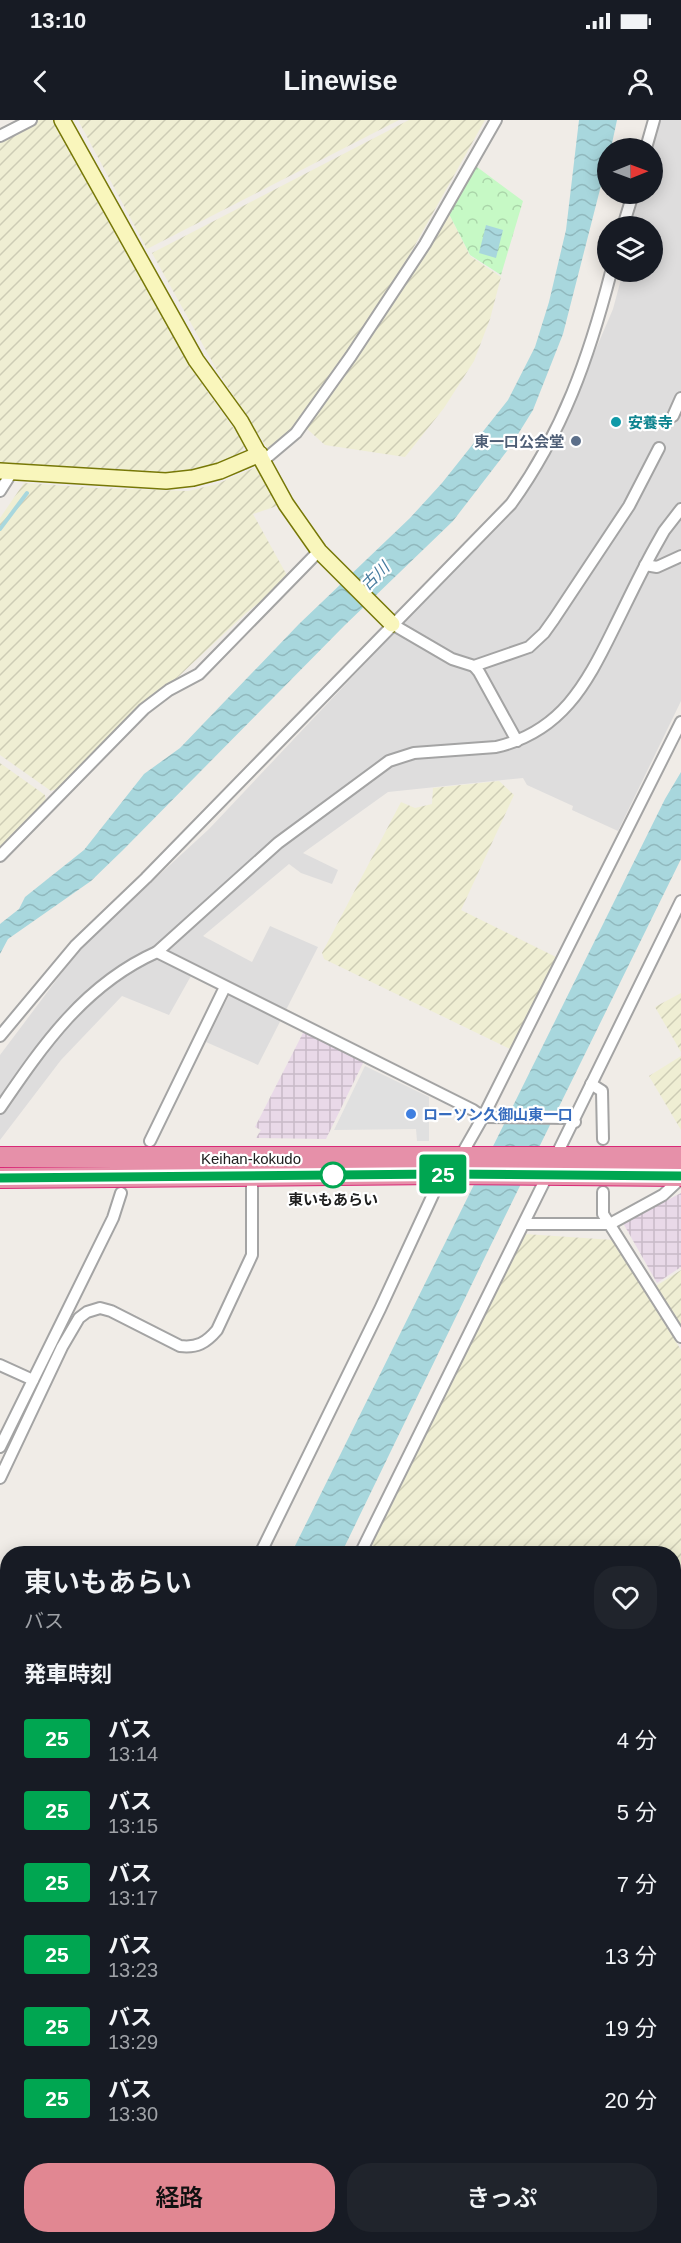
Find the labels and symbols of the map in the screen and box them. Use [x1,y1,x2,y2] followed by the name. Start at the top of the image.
[597,138,663,204] north arrow
[628,414,673,431] place label: 安養寺
[609,415,623,429] marker: 安養寺
[474,433,564,450] place label: 東一口公会堂
[569,434,583,448] marker: 東一口公会堂
[358,557,394,593] water label: 古川
[423,1106,573,1123] place label: ローソン久御山東一口
[404,1107,418,1121] marker: ローソン久御山東一口
[201,1150,301,1167] street label: Keihan-kokudo
[416,1154,470,1194] line badge: 25
[320,1162,346,1188] marker: 東いもあらい
[288,1191,378,1208] place label: 東いもあらい

